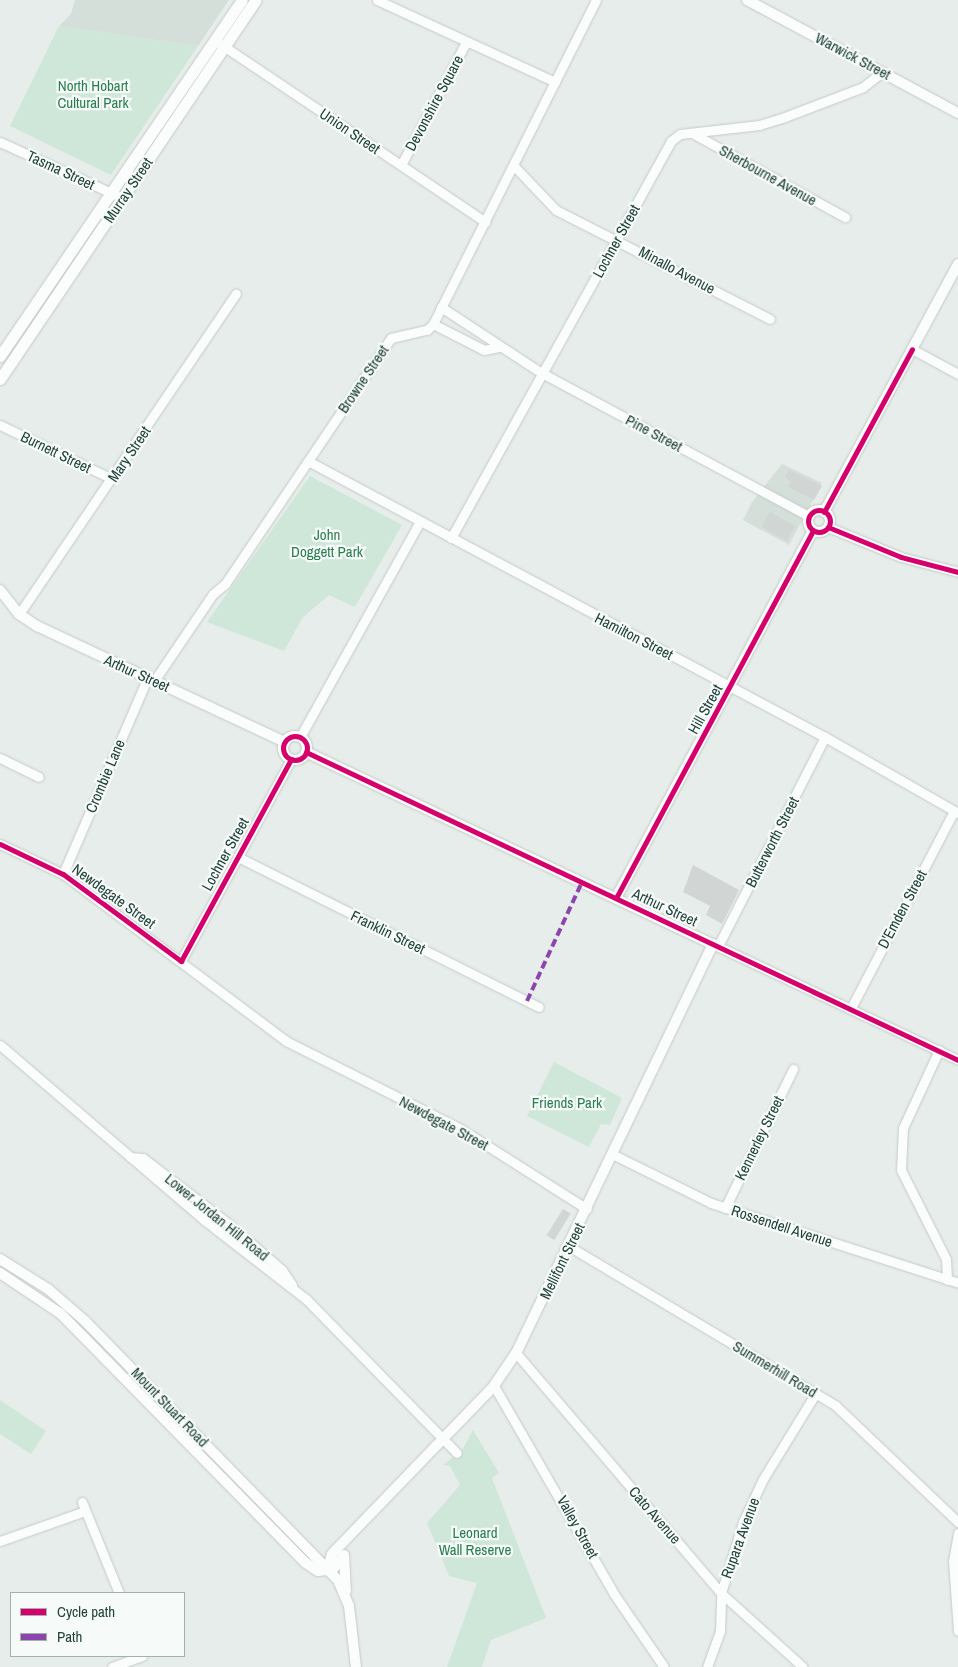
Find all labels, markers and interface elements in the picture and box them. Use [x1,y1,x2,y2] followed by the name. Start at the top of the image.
[812,29,894,83] street label: Warwick Street
[401,52,467,154] street label: Devonshire Square
[57,76,129,111] park label: North Hobart Cultural Park
[316,104,384,158] street label: Union Street
[716,141,820,209] street label: Sherbourne Avenue
[24,146,98,194] street label: Tasma Street
[100,154,156,226] street label: Murray Street
[589,201,643,281] street label: Lochner Street
[635,242,719,298] street label: Minallo Avenue
[334,342,392,416] street label: Browne Street
[623,411,685,455] street label: Pine Street
[104,423,154,485] street label: Mary Street
[18,427,94,477] street label: Burnett Street
[291,525,363,560] park label: John Doggett Park
[592,609,676,663] street label: Hamilton Street
[101,651,173,695] street label: Arthur Street
[684,681,726,737] street label: Hill Street
[81,737,129,815] street label: Crombie Lane
[741,794,803,890] street label: Butterworth Street
[198,814,252,894] street label: Lochner Street
[69,860,159,932] street label: Newdegate Street
[874,867,930,951] street label: D'Emden Street
[630,884,700,930] street label: Arthur Street
[348,906,428,958] street label: Franklin Street
[396,1092,492,1154] street label: Newdegate Street
[731,1093,787,1183] street label: Kennerley Street
[532,1094,602,1112] park label: Friends Park
[161,1170,273,1264] street label: Lower Jordan Hill Road
[729,1201,835,1251] street label: Rossendell Avenue
[536,1220,588,1302] street label: Mellifont Street
[730,1337,820,1401] street label: Summerhill Road
[128,1364,212,1450] street label: Mount Stuart Road
[625,1482,685,1548] street label: Cato Avenue
[553,1493,603,1561] street label: Valley Street
[717,1495,763,1581] street label: Rupara Avenue
[439,1523,511,1558] park label: Leonard Wall Reserve
[10,1592,185,1657] legend
[57,1601,115,1622] text: Cycle path
[57,1626,82,1647] text: Path

